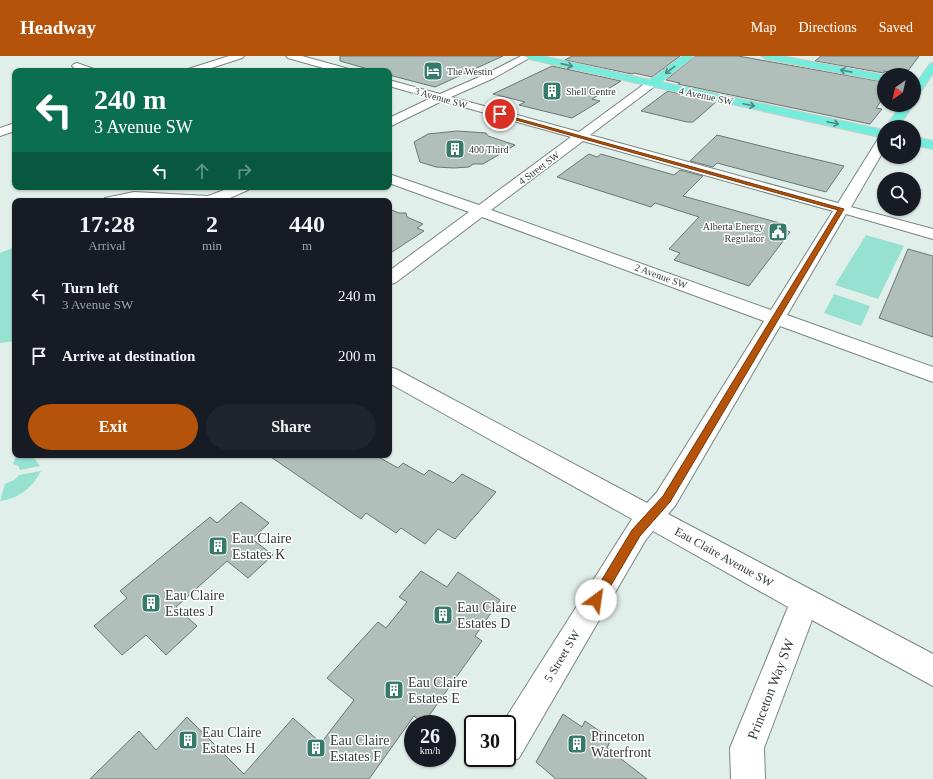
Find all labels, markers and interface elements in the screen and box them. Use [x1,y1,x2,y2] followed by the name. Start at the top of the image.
[20,17,96,38] text: Headway
[751,20,776,35] text: Map
[798,20,857,35] text: Directions
[879,20,913,35] text: Saved
[422,60,444,82] hotel icon: The Westin
[560,61,573,69] one-way arrow
[447,66,492,77] place label: The Westin
[665,66,676,74] one-way arrow
[840,66,853,74] one-way arrow
[877,68,921,112] north arrow
[877,68,921,216] map controls
[541,80,563,102] building icon: Shell Centre
[28,84,80,136] icon: left
[94,84,166,115] text: 240 m
[413,85,469,111] street label: 3 Avenue SW
[678,85,734,107] street label: 4 Avenue SW
[566,86,616,97] place label: Shell Centre
[483,97,517,131] pin
[742,102,755,110] one-way arrow
[489,103,511,125] icon: arrive
[94,117,193,137] text: 3 Avenue SW
[826,120,839,128] one-way arrow
[877,120,921,164] button: sound
[444,138,466,160] building icon: 400 Third
[469,144,509,155] place label: 400 Third
[516,149,562,187] street label: 4 Street SW
[149,160,171,182] icon: left
[191,160,213,182] icon: ahead
[233,160,255,182] icon: right
[877,172,921,216] button: search
[79,211,135,237] text: 17:28
[206,211,218,237] text: 2
[289,211,325,237] text: 440
[703,221,765,244] place label: Alberta Energy Regulator
[767,221,789,243] public building icon: Alberta Energy Regulator
[88,238,126,253] text: Arrival
[202,238,222,253] text: min
[302,238,312,253] text: m
[633,261,689,291] street label: 2 Avenue SW
[62,280,119,296] text: Turn left
[28,285,50,307] icon: left
[338,288,376,304] text: 240 m
[62,297,133,312] text: 3 Avenue SW
[28,345,50,367] icon: arrive
[62,348,195,364] text: Arrive at destination
[338,348,376,364] text: 200 m
[28,404,198,450] button: Exit
[206,404,376,450] button: Share
[672,524,776,590] street label: Eau Claire Avenue SW
[232,531,291,562] place label: Eau Claire Estates K
[207,535,229,557] building icon: Eau Claire Estates K
[575,579,617,621] position arrow
[165,588,224,619] place label: Eau Claire Estates J
[140,592,162,614] building icon: Eau Claire Estates J
[457,600,516,631] place label: Eau Claire Estates D
[432,604,454,626] building icon: Eau Claire Estates D
[541,627,583,684] street label: 5 Street SW
[745,636,797,742] street label: Princeton Way SW
[408,675,467,706] place label: Eau Claire Estates E
[383,679,405,701] building icon: Eau Claire Estates E
[464,715,516,767] speed limit sign: 30
[202,725,261,756] place label: Eau Claire Estates H
[420,725,440,747] text: 26
[177,729,199,751] building icon: Eau Claire Estates H
[591,729,651,760] place label: Princeton Waterfront
[330,733,389,764] place label: Eau Claire Estates F
[566,733,588,755] building icon: Princeton Waterfront
[305,737,327,759] building icon: Eau Claire Estates F
[420,745,440,756] text: km/h

